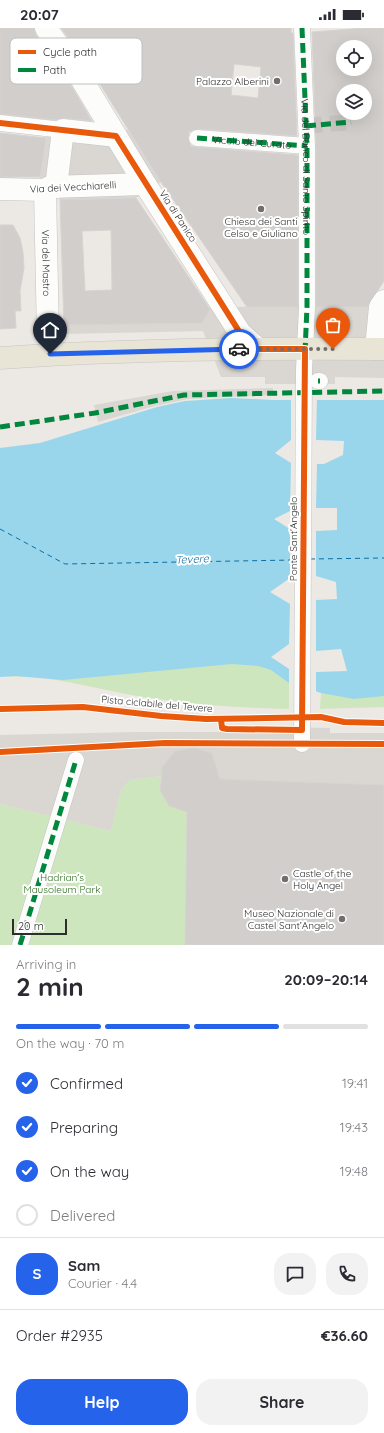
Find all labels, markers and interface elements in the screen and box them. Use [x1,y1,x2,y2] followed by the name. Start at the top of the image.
[20,5,59,24] text: 20:07
[10,38,142,84] legend
[336,40,372,120] map controls
[336,40,372,76] button: locate
[43,45,97,59] text: Cycle path
[43,63,66,77] text: Path
[196,75,269,88] place label: Palazzo Alberini
[272,76,282,86] marker: Palazzo Alberini
[336,84,372,120] button: layers
[299,98,314,235] street label: Via del Banco di Santo Spirito
[212,133,292,151] street label: Vicolo del Curato
[29,178,117,196] street label: Via dei Vecchiarelli
[156,187,200,245] street label: Via di Panico
[256,204,266,214] marker: Chiesa dei Santi Celso e Giuliano
[224,215,298,240] place label: Chiesa dei Santi Celso e Giuliano
[39,230,54,296] street label: Via del Mastro
[316,308,350,349] pin
[33,313,67,354] pin
[322,314,344,336] icon: bag
[39,319,61,341] icon: home
[219,329,259,369] courier
[228,338,250,360] icon: car
[287,497,300,581] street label: Ponte Sant'Angelo
[175,551,210,567] water label: Tevere
[101,693,214,715] street label: Pista ciclabile del Tevere
[293,867,352,892] place label: Castle of the Holy Angel
[23,871,101,896] park label: Hadrian's Mausoleum Park
[280,874,290,884] marker: Castle of the Holy Angel
[244,907,334,932] place label: Museo Nazionale di Castel Sant’Angelo
[337,914,347,924] marker: Museo Nazionale di Castel Sant’Angelo
[12,917,67,936] scale bar
[18,919,44,933] text: 20 m
[16,956,76,972] text: Arriving in
[16,970,84,1003] text: 2 min
[284,970,368,989] text: 20:09–20:14
[16,1035,124,1051] text: On the way · 70 m
[16,1072,38,1094] icon: check
[50,1074,123,1093] text: Confirmed
[342,1075,368,1091] text: 19:41
[16,1116,38,1138] icon: check
[50,1118,118,1137] text: Preparing
[340,1119,368,1135] text: 19:43
[16,1160,38,1182] icon: check
[50,1162,129,1181] text: On the way
[340,1163,368,1179] text: 19:48
[50,1206,115,1225] text: Delivered
[274,1253,316,1295] button: chat
[326,1253,368,1295] button: phone
[68,1256,100,1275] text: Sam
[33,1264,41,1283] text: S
[68,1275,137,1291] text: Courier · 4.4
[16,1326,103,1345] text: Order #2935
[321,1326,368,1345] text: €36.60
[16,1379,188,1425] button: Help
[196,1379,368,1425] button: Share

